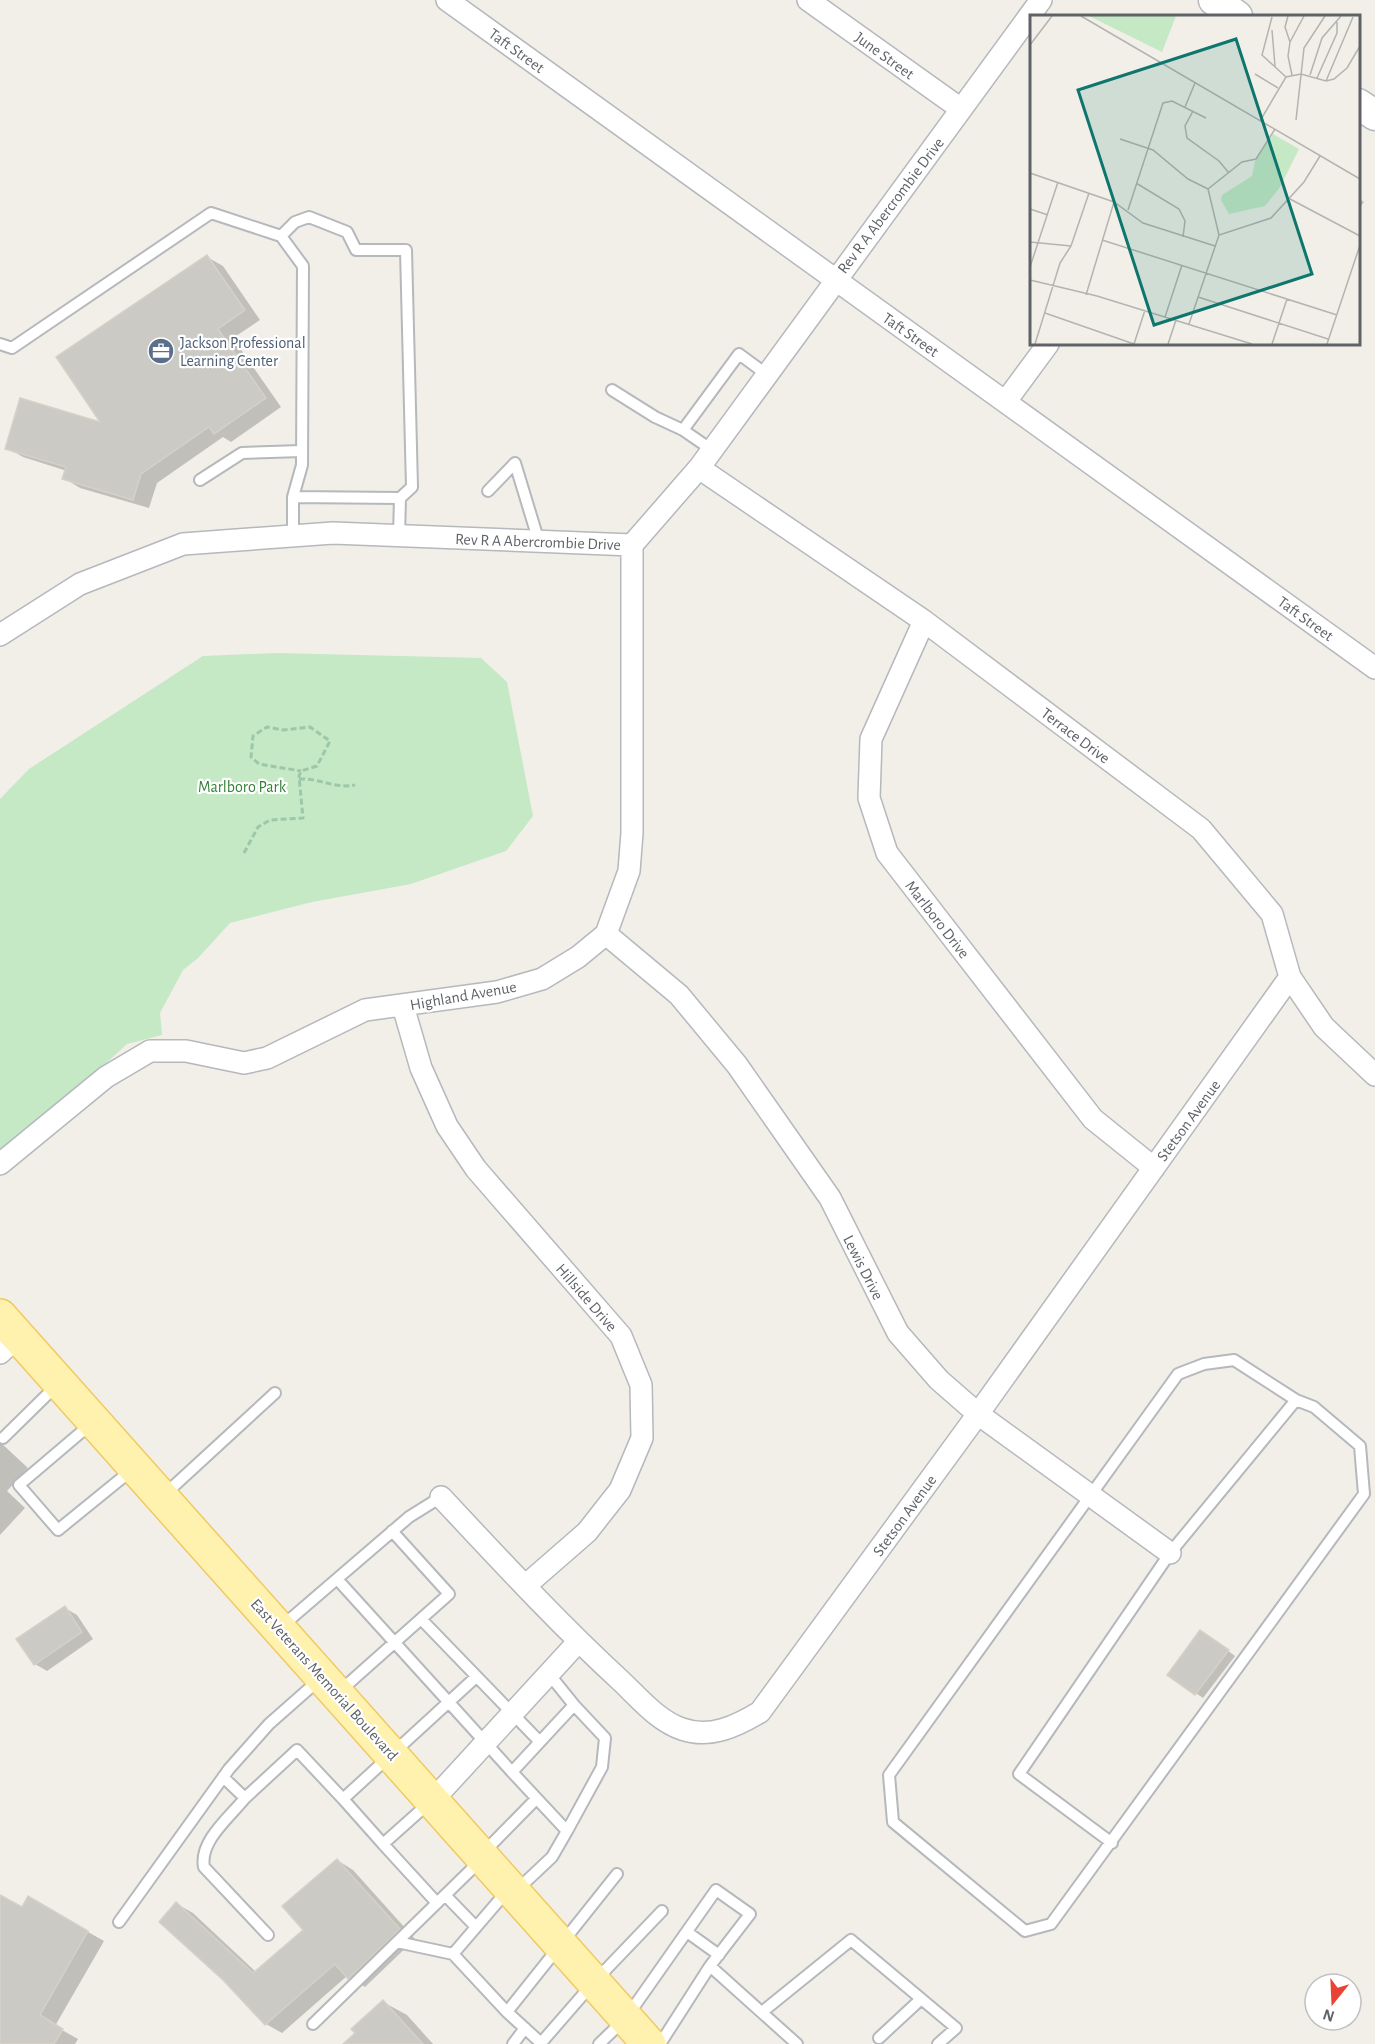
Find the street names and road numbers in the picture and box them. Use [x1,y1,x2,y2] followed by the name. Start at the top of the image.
[486,25,547,76] street label: Taft Street
[852,29,917,82] street label: June Street
[835,135,947,277] street label: Rev R A Abercrombie Drive
[879,310,941,360] street label: Taft Street
[455,531,621,553] street label: Rev R A Abercrombie Drive
[1275,593,1336,644] street label: Taft Street
[1038,705,1113,767] street label: Terrace Drive
[902,878,972,961] street label: Marlboro Drive
[409,979,518,1013] street label: Highland Avenue
[1154,1077,1224,1164] street label: Stetson Avenue
[840,1232,886,1302] street label: Lewis Drive
[553,1261,620,1335] street label: Hillside Drive
[870,1472,940,1559] street label: Stetson Avenue
[248,1596,401,1764] street label: East Veterans Memorial Boulevard

